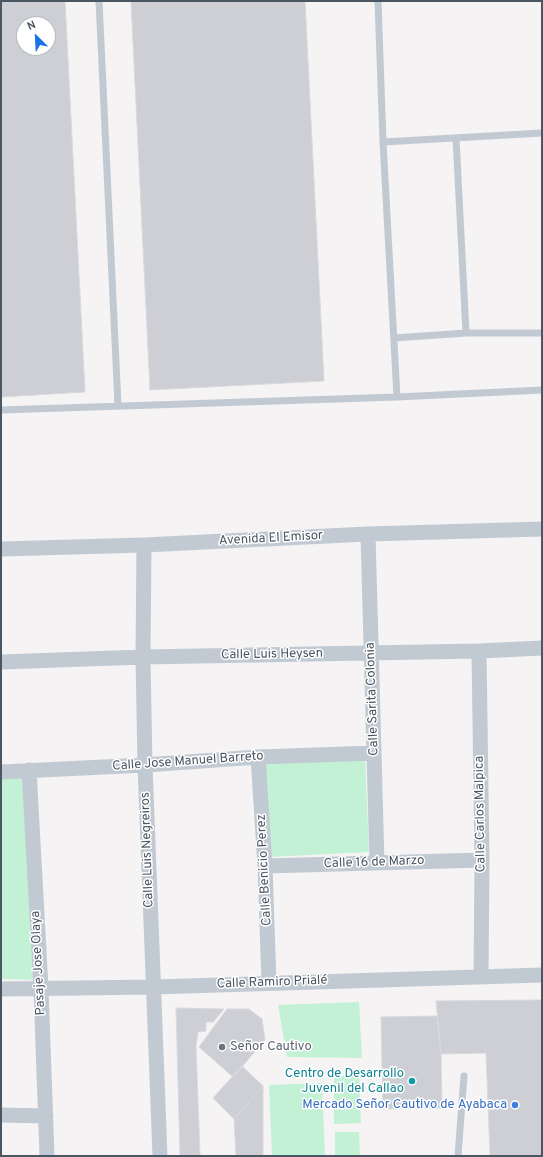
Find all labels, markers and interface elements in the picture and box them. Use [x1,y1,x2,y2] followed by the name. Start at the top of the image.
[16,16,56,56] north arrow
[25,18,38,34] text: N
[219,528,323,550] street label: Avenida El Emisor
[363,642,383,756] street label: Calle Sarita Colonia
[221,646,323,664] street label: Calle Luis Heysen
[112,749,264,775] street label: Calle Jose Manuel Barreto
[472,756,490,872] street label: Calle Carlos Malpica
[138,792,158,908] street label: Calle Luis Negreiros
[254,814,276,926] street label: Calle Benicio Perez
[323,853,425,873] street label: Calle 16 de Marzo
[28,910,50,1016] street label: Pasaje Jose Olaya
[216,973,328,993] street label: Calle Ramiro Prialé
[230,1039,312,1055] place label: Señor Cautivo
[217,1042,227,1052] marker: Señor Cautivo
[285,1066,404,1097] place label: Centro de Desarrollo Juvenil del Callao
[407,1076,417,1086] marker: Centro de Desarrollo Juvenil del Callao
[302,1097,507,1113] place label: Mercado Señor Cautivo de Ayabaca
[510,1100,520,1110] marker: Mercado Señor Cautivo de Ayabaca

